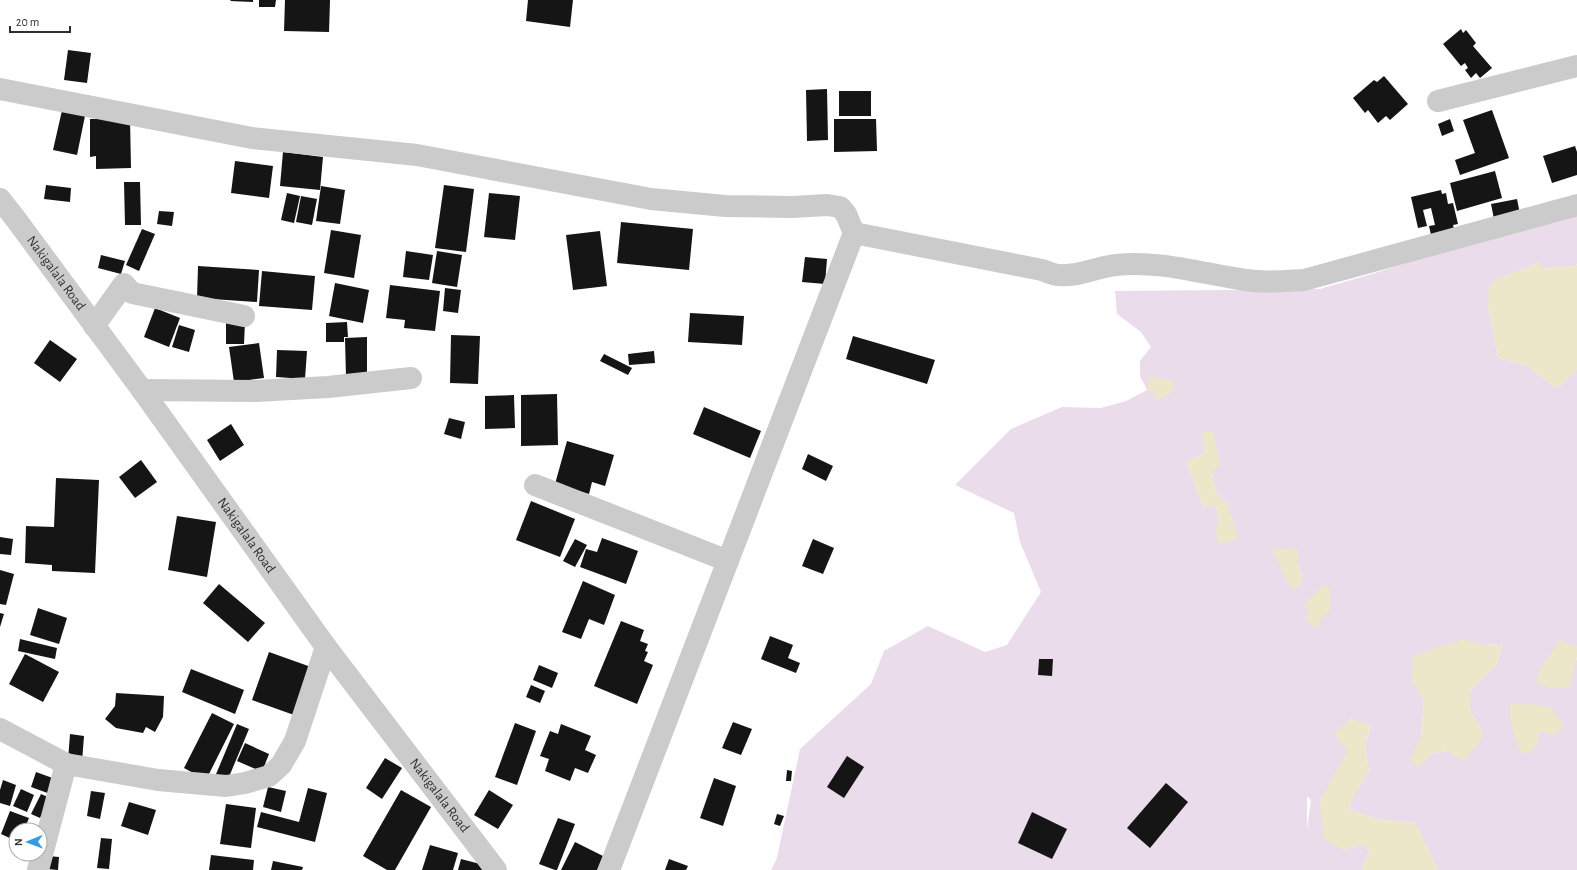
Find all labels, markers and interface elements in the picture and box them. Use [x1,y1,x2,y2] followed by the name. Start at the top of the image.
[10,8,70,34] scale bar
[16,16,39,28] text: 20 m
[24,233,88,313] street label: Nakigalala Road
[215,495,278,576] street label: Nakigalala Road
[407,756,472,835] street label: Nakigalala Road
[8,822,48,862] north arrow
[13,838,24,846] text: N

